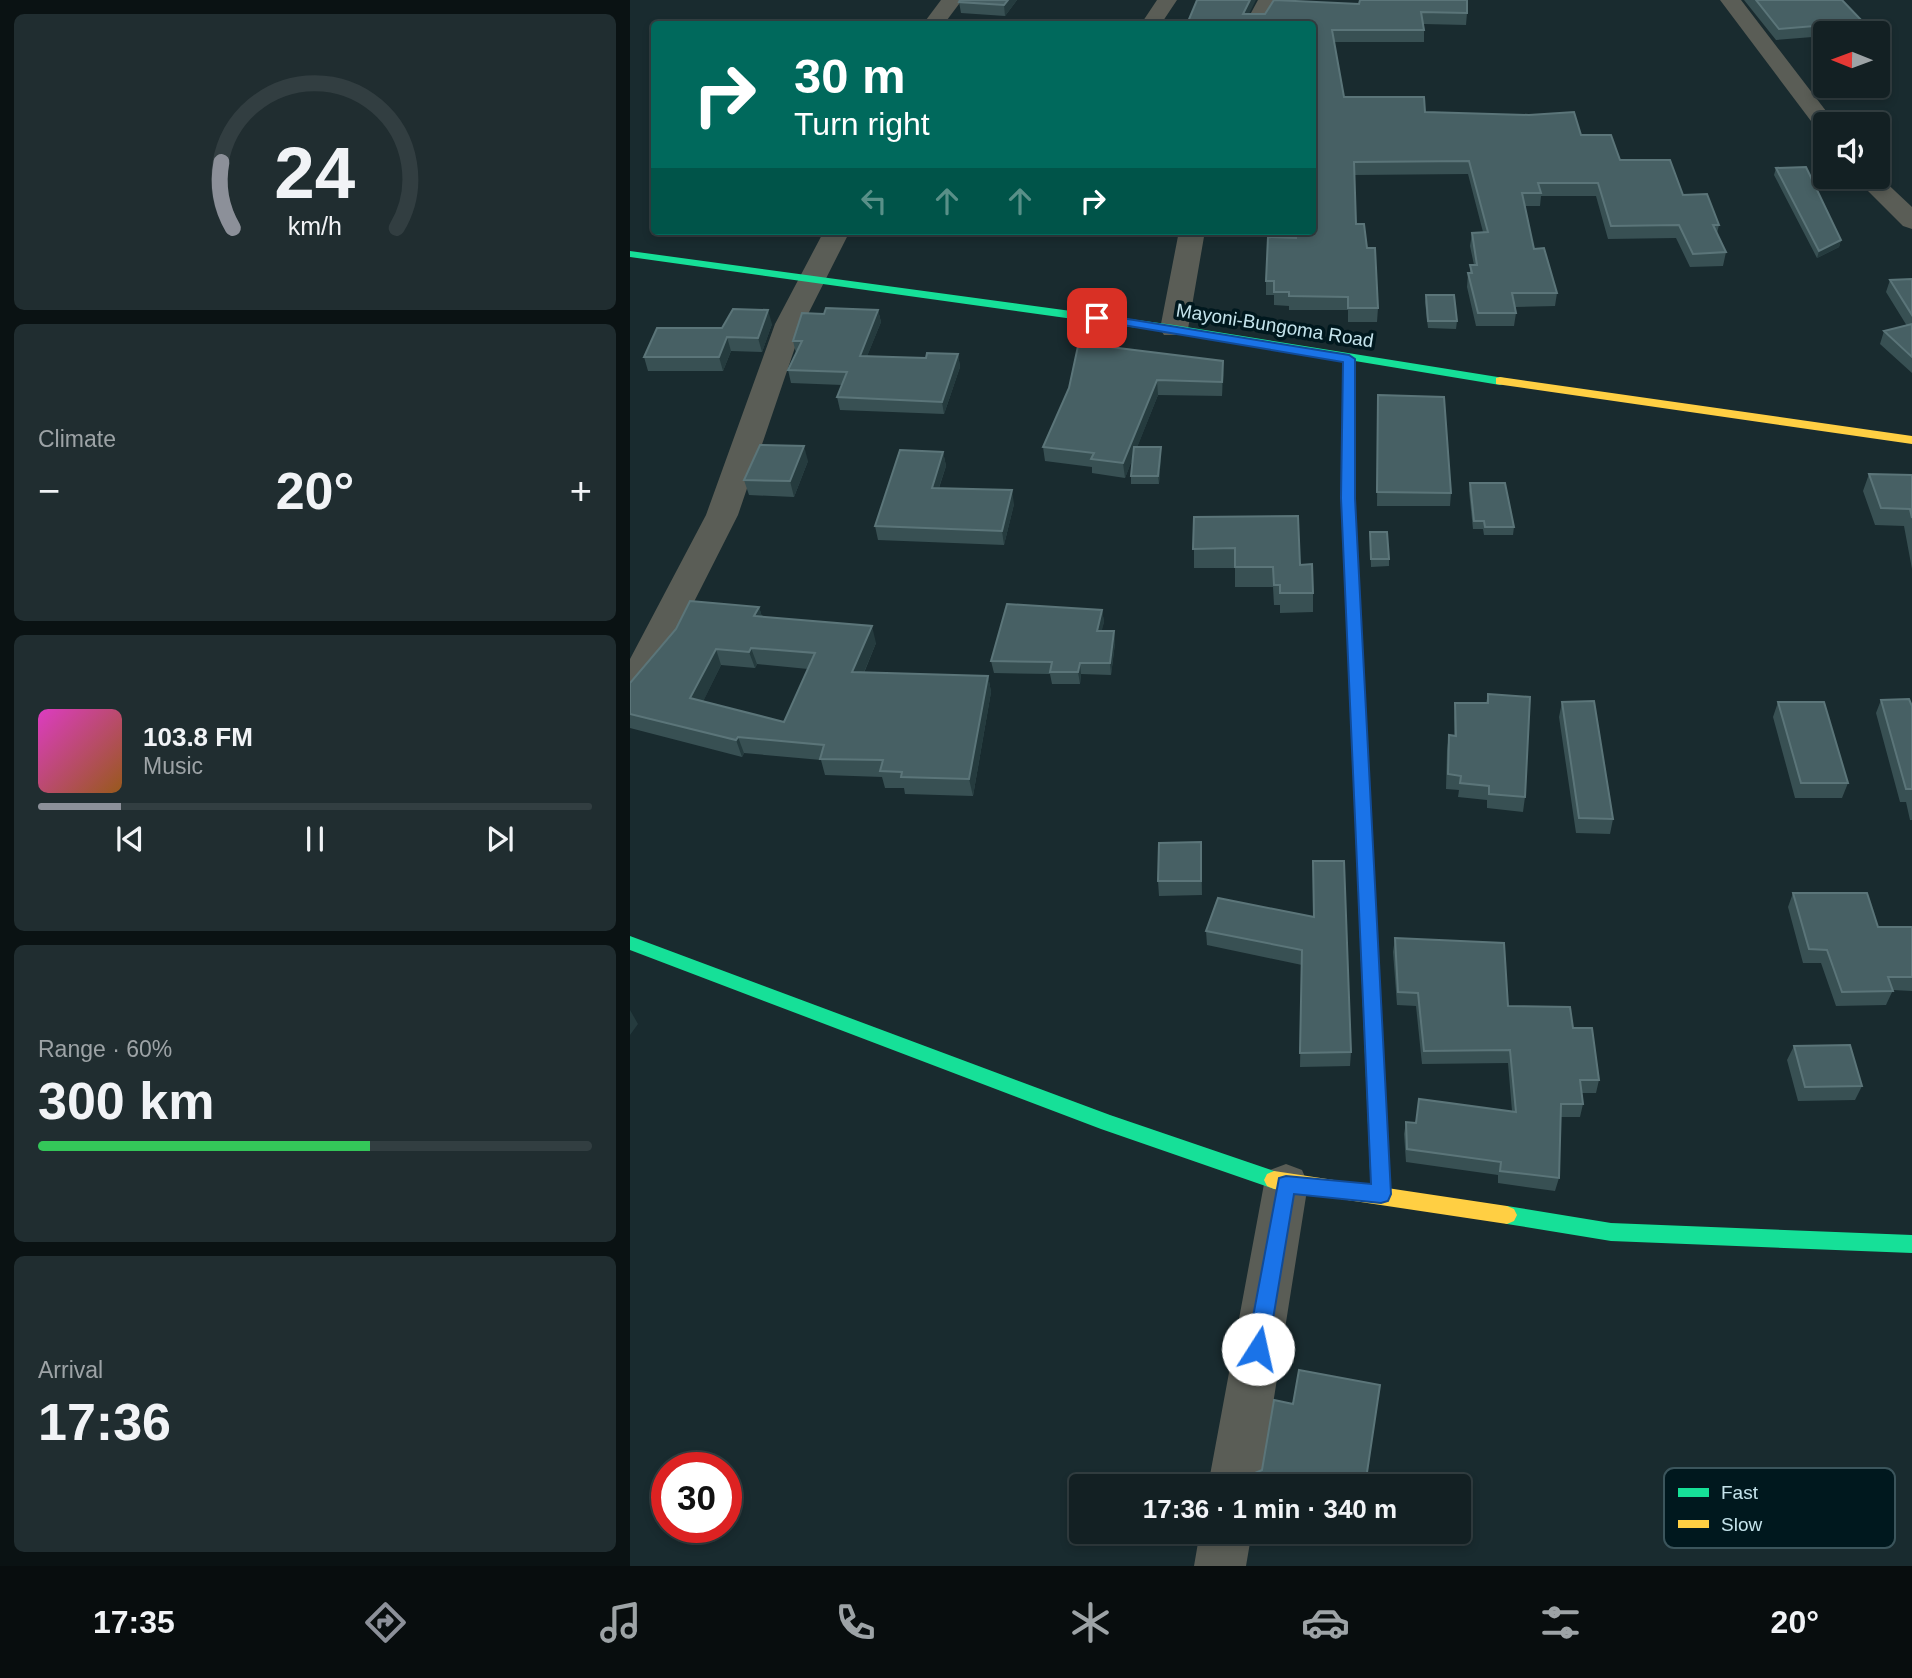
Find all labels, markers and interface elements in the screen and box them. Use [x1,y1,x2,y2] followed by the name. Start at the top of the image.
[1813,21,1890,98] north arrow
[1813,21,1890,189] map controls
[679,49,770,140] icon: right
[794,49,906,103] text: 30 m
[794,106,930,142] text: Turn right
[1813,112,1890,189] button: sound
[275,133,356,214] text: 24
[855,182,893,220] icon: left
[928,182,966,220] icon: ahead
[1001,182,1039,220] icon: ahead
[1074,182,1112,220] icon: right
[288,212,342,240] text: km/h
[1067,288,1127,348] pin
[1078,299,1116,337] icon: arrive
[1175,300,1375,351] street label: Mayoni-Bungoma Road
[38,426,116,452] text: Climate
[276,462,354,520] text: 20°
[38,470,60,512] text: −
[570,470,592,512] text: +
[143,722,253,752] text: 103.8 FM
[143,753,203,779] text: Music
[111,820,149,858] icon: previous
[296,820,334,858] icon: pause
[481,820,519,858] icon: next
[38,1036,172,1062] text: Range · 60%
[38,1072,214,1130] text: 300 km
[1221,1312,1295,1386] position arrow
[38,1357,103,1383] text: Arrival
[38,1393,171,1451] text: 17:36
[651,1452,742,1543] speed limit sign: 30
[1664,1468,1895,1548] legend
[1721,1482,1759,1503] text: Fast
[1143,1494,1397,1524] text: 17:36 · 1 min · 340 m
[1721,1514,1762,1535] text: Slow
[361,1598,410,1647] icon: directions
[596,1598,645,1647] icon: music
[831,1598,880,1647] icon: phone
[1066,1598,1115,1647] icon: climate
[1301,1598,1350,1647] icon: car
[1536,1598,1585,1647] icon: filters
[93,1604,175,1640] text: 17:35
[1771,1604,1819,1640] text: 20°

